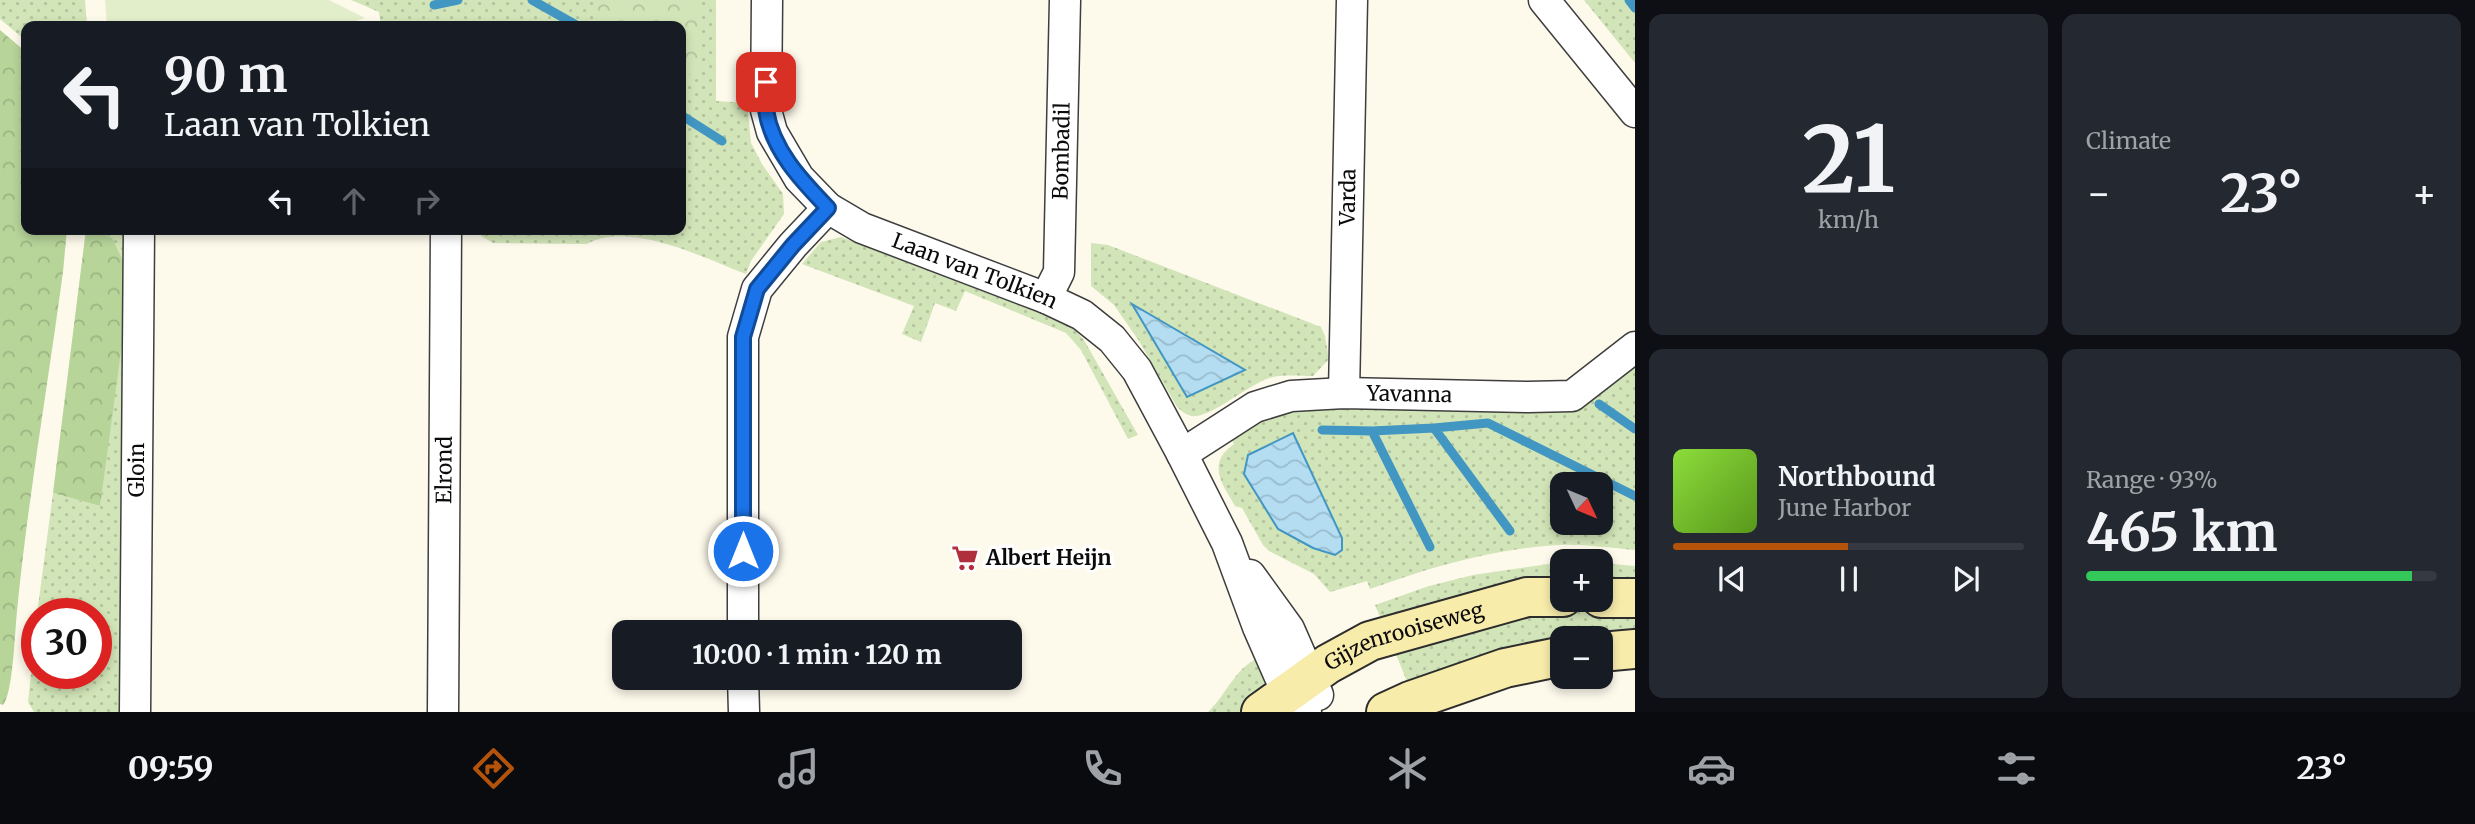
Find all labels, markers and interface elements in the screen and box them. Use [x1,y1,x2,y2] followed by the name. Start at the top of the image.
[164,44,288,105] text: 90 m
[49,49,140,140] icon: left
[736,52,796,112] pin
[747,63,785,101] icon: arrive
[1047,101,1076,200] street label: Bombadil
[1802,102,1895,217] text: 21
[164,105,430,145] text: Laan van Tolkien
[2086,126,2171,155] text: Climate
[2220,161,2303,226] text: 23°
[1333,168,1362,227] street label: Varda
[2086,170,2111,217] text: −
[2412,170,2437,217] text: +
[262,182,300,220] icon: left
[335,182,373,220] icon: ahead
[408,182,446,220] icon: right
[1818,205,1879,234] text: km/h
[888,227,1062,315] street label: Laan van Tolkien
[1365,379,1452,408] street label: Yavanna
[430,436,458,504] street label: Elrond
[123,443,150,497] street label: Gloin
[1778,460,1936,493] text: Northbound
[2086,465,2218,494] text: Range · 93%
[1550,472,1614,536] north arrow
[1550,472,1613,689] map controls
[1778,493,1911,522] text: June Harbor
[2086,500,2278,565] text: 465 km
[706,514,780,588] position arrow
[950,543,980,573] supermarket icon: Albert Heijn
[985,544,1112,571] place label: Albert Heijn
[1550,549,1613,612] button: +
[1713,560,1751,598] icon: previous
[1830,560,1868,598] icon: pause
[1947,560,1985,598] icon: next
[1319,596,1487,676] street label: Gijzenrooiseweg
[21,598,112,689] speed limit sign: 30
[1550,626,1613,689] button: −
[692,638,942,671] text: 10:00 · 1 min · 120 m
[469,744,518,793] icon: directions
[774,744,823,793] icon: music
[1078,744,1127,793] icon: phone
[1383,744,1432,793] icon: climate
[1687,744,1736,793] icon: car
[1992,744,2041,793] icon: filters
[128,748,214,788] text: 09:59
[2296,748,2347,788] text: 23°

